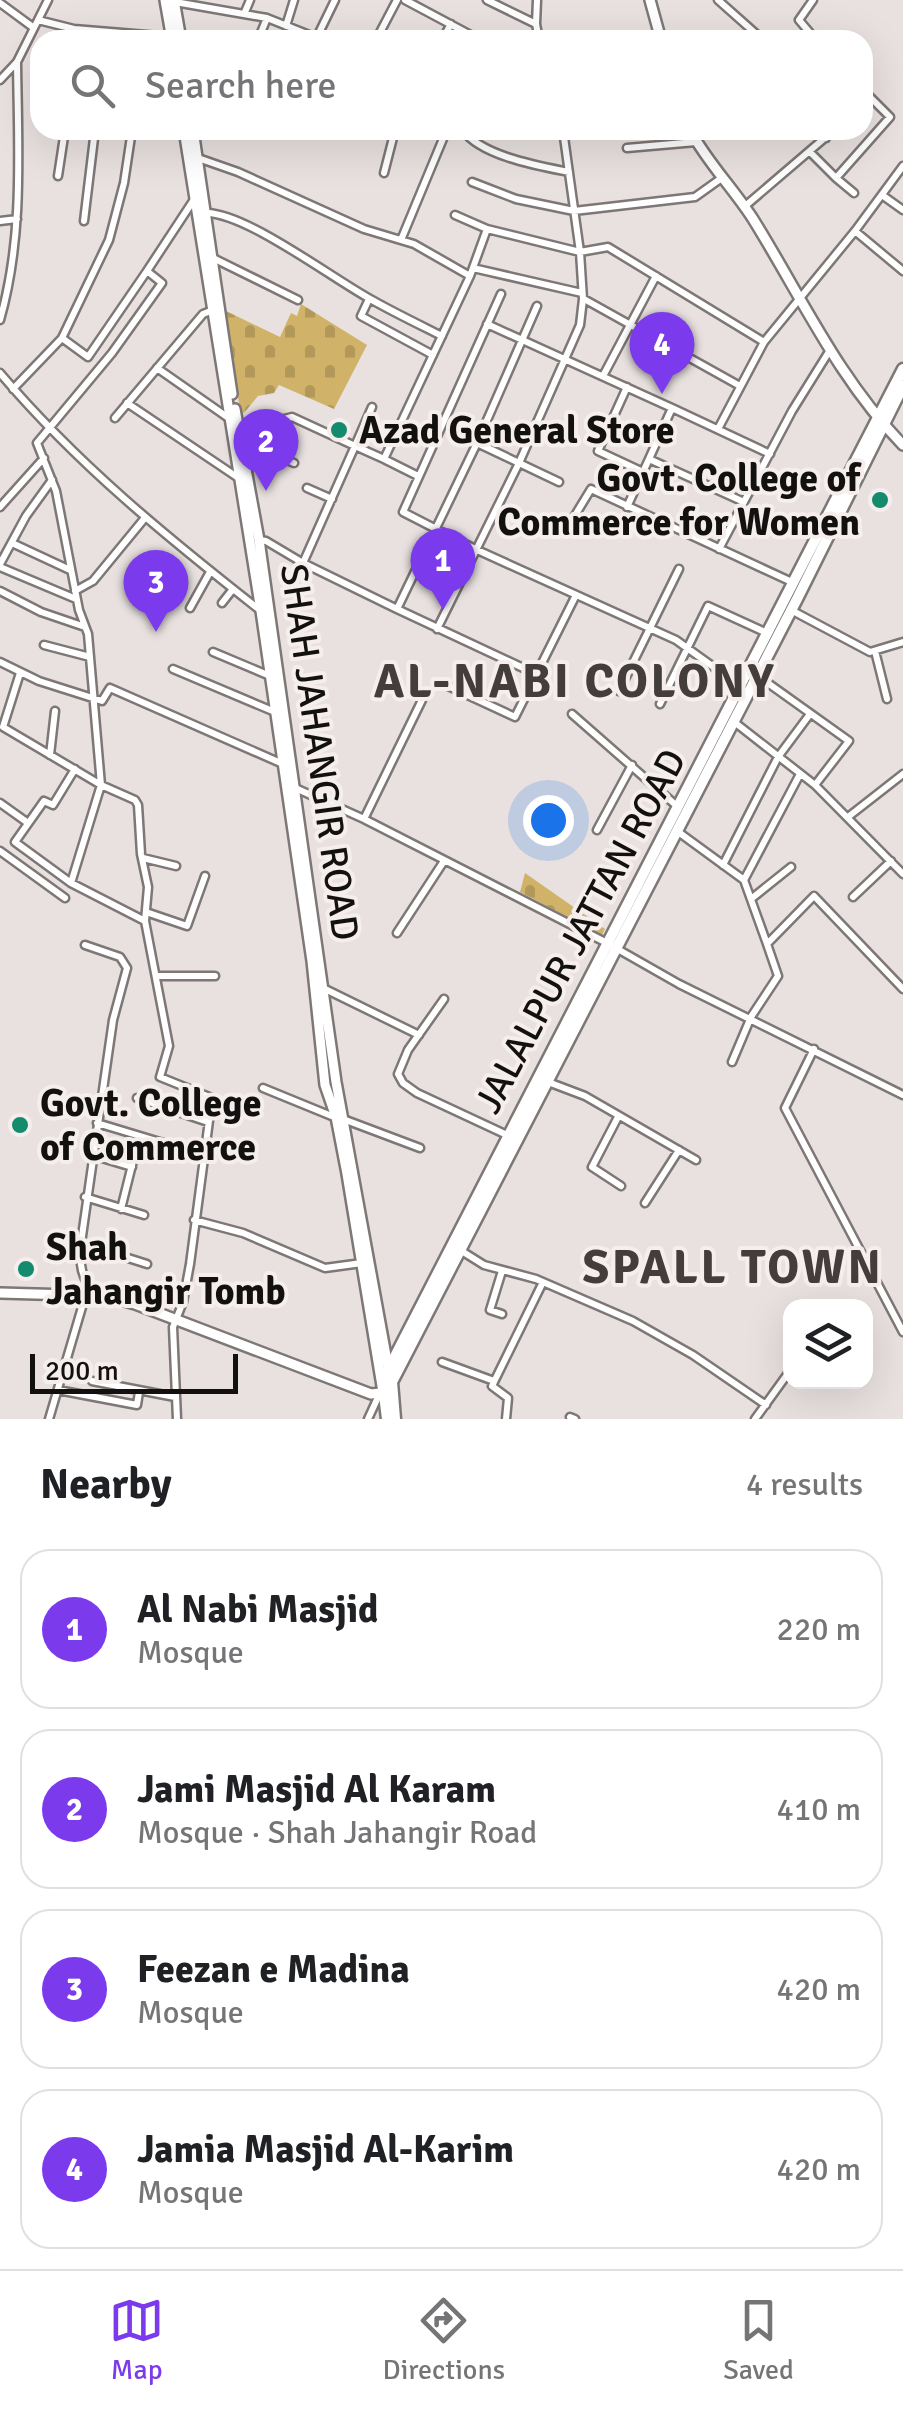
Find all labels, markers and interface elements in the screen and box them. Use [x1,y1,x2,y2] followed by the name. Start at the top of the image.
[30,30,873,140] search box
[65,58,120,113] icon: search
[145,62,337,109] text: Search here
[630,312,694,394] pin: 4
[359,407,675,454] place label: Azad General Store
[234,408,298,491] pin: 2
[328,419,350,441] marker: Azad General Store
[497,455,862,546] place label: Govt. College of Commerce for Women
[869,489,891,511] marker: Govt. College of Commerce for Women
[410,528,476,610] pin: 1
[124,550,188,632] pin: 3
[270,561,369,943] street label: SHAH JAHANGIR ROAD
[374,652,776,711] district label: AL-NABI COLONY
[465,741,696,1121] street label: JALALPUR JATTAN ROAD
[523,795,574,846] your location
[40,1080,262,1171] place label: Govt. College of Commerce
[9,1114,31,1136] marker: Govt. College of Commerce
[46,1224,286,1315] place label: Shah Jahangir Tomb
[583,1238,883,1297] district label: SPALL TOWN
[15,1258,37,1280] marker: Shah Jahangir Tomb
[783,1299,873,1389] map controls
[783,1299,873,1389] button: layers
[30,1349,238,1394] scale bar
[45,1354,119,1388] text: 200 m
[40,1459,172,1510] text: Nearby
[746,1465,863,1504] text: 4 results
[137,1586,379,1633] text: Al Nabi Masjid
[66,1610,83,1649] text: 1
[777,1610,861,1649] text: 220 m
[137,1633,244,1672] text: Mosque
[137,1766,496,1813] text: Jami Masjid Al Karam
[66,1790,83,1829] text: 2
[777,1790,861,1829] text: 410 m
[137,1813,537,1852] text: Mosque · Shah Jahangir Road
[137,1946,410,1993] text: Feezan e Madina
[66,1970,83,2009] text: 3
[777,1970,861,2009] text: 420 m
[137,1993,244,2032] text: Mosque
[137,2126,514,2173] text: Jamia Masjid Al-Karim
[66,2150,83,2189] text: 4
[777,2150,861,2189] text: 420 m
[137,2173,244,2212] text: Mosque
[109,2293,164,2387] tab: Map
[383,2293,505,2387] tab: Directions
[723,2293,794,2387] tab: Saved

